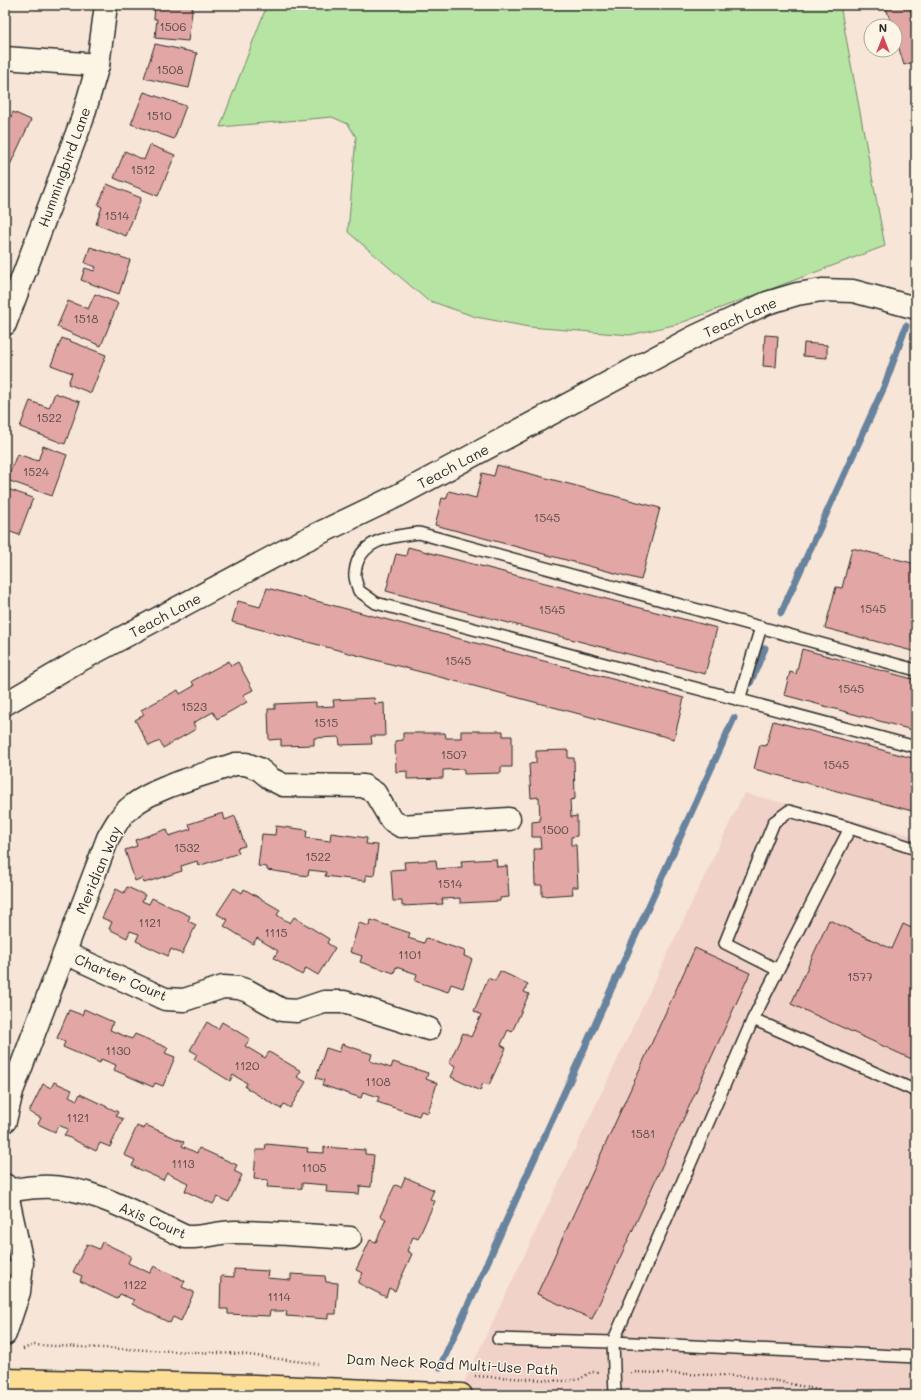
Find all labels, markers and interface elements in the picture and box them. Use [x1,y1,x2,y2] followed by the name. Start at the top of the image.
[159,18,187,34] house number: 1506
[863,18,903,58] north arrow
[879,20,887,35] text: N
[156,61,184,77] house number: 1508
[33,104,95,230] street label: Hummingbird Lane
[146,107,172,123] house number: 1510
[131,161,155,177] house number: 1512
[105,207,129,223] house number: 1514
[700,292,780,342] street label: Teach Lane
[74,310,98,326] house number: 1518
[36,409,62,425] house number: 1522
[414,439,492,493] street label: Teach Lane
[23,463,49,479] house number: 1524
[534,509,560,525] house number: 1545
[126,588,204,642] street label: Teach Lane
[860,600,886,616] house number: 1545
[539,601,565,617] house number: 1545
[445,652,471,668] house number: 1545
[838,680,864,696] house number: 1545
[181,698,207,714] house number: 1523
[314,714,338,730] house number: 1515
[441,746,468,762] house number: 1507
[823,756,849,772] house number: 1545
[541,821,569,837] house number: 1500
[71,823,125,917] street label: Meridian Way
[174,839,200,855] house number: 1532
[305,848,331,864] house number: 1522
[438,875,462,891] house number: 1514
[139,914,161,930] house number: 1121
[264,924,288,940] house number: 1115
[398,946,422,962] house number: 1101
[72,949,170,1005] street label: Charter Court
[847,968,873,984] house number: 1577
[105,1042,131,1058] house number: 1130
[235,1057,260,1073] house number: 1120
[365,1073,391,1089] house number: 1108
[67,1109,89,1125] house number: 1121
[631,1125,655,1141] house number: 1581
[171,1155,195,1171] house number: 1113
[301,1159,327,1175] house number: 1105
[116,1197,190,1243] street label: Axis Court
[123,1276,147,1292] house number: 1122
[267,1288,291,1304] house number: 1114
[346,1349,558,1379] street label: Dam Neck Road Multi-Use Path

